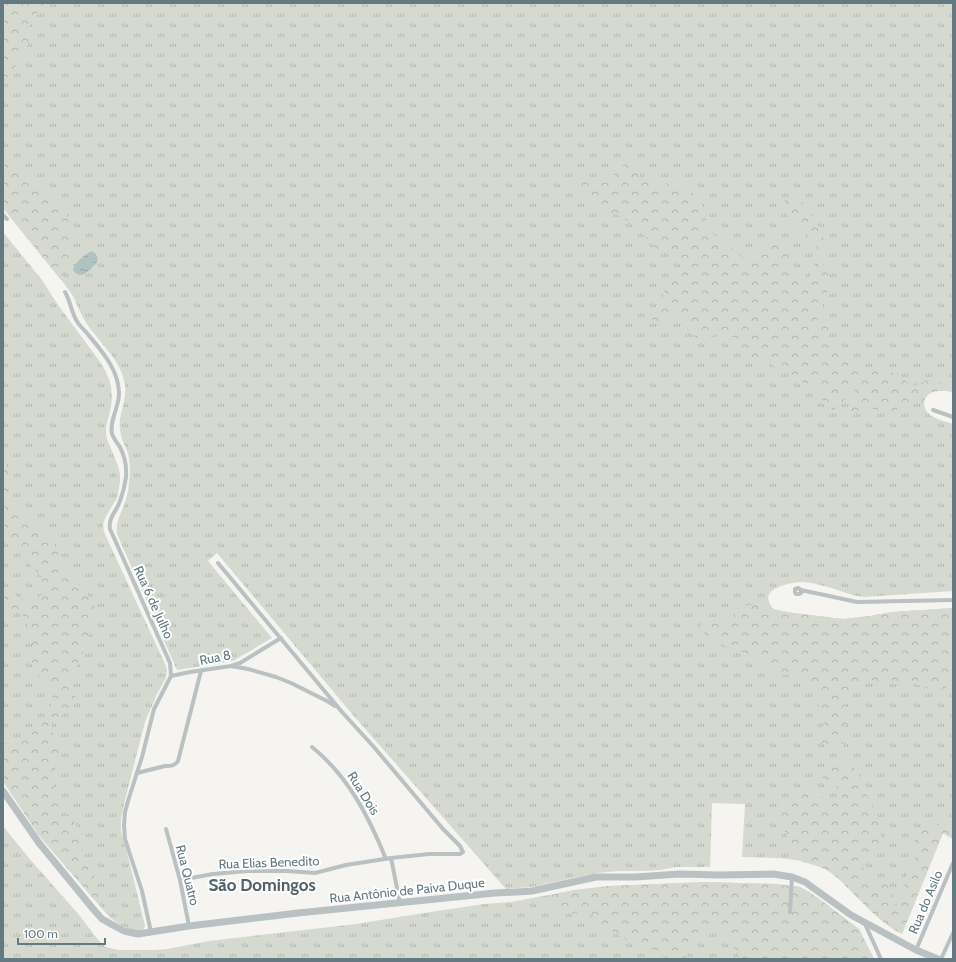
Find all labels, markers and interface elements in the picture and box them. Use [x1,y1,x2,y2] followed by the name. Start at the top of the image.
[131,563,177,641] street label: Rua 6 de Julho
[198,646,232,668] street label: Rua 8
[344,768,384,818] street label: Rua Dois
[173,843,203,907] street label: Rua Quatro
[218,852,320,872] street label: Rua Elias Benedito
[904,868,946,936] street label: Rua do Asilo
[329,874,486,906] street label: Rua Antônio de Paiva Duque
[208,875,316,895] district label: São Domingos
[18,920,105,946] scale bar
[24,926,58,941] text: 100 m

